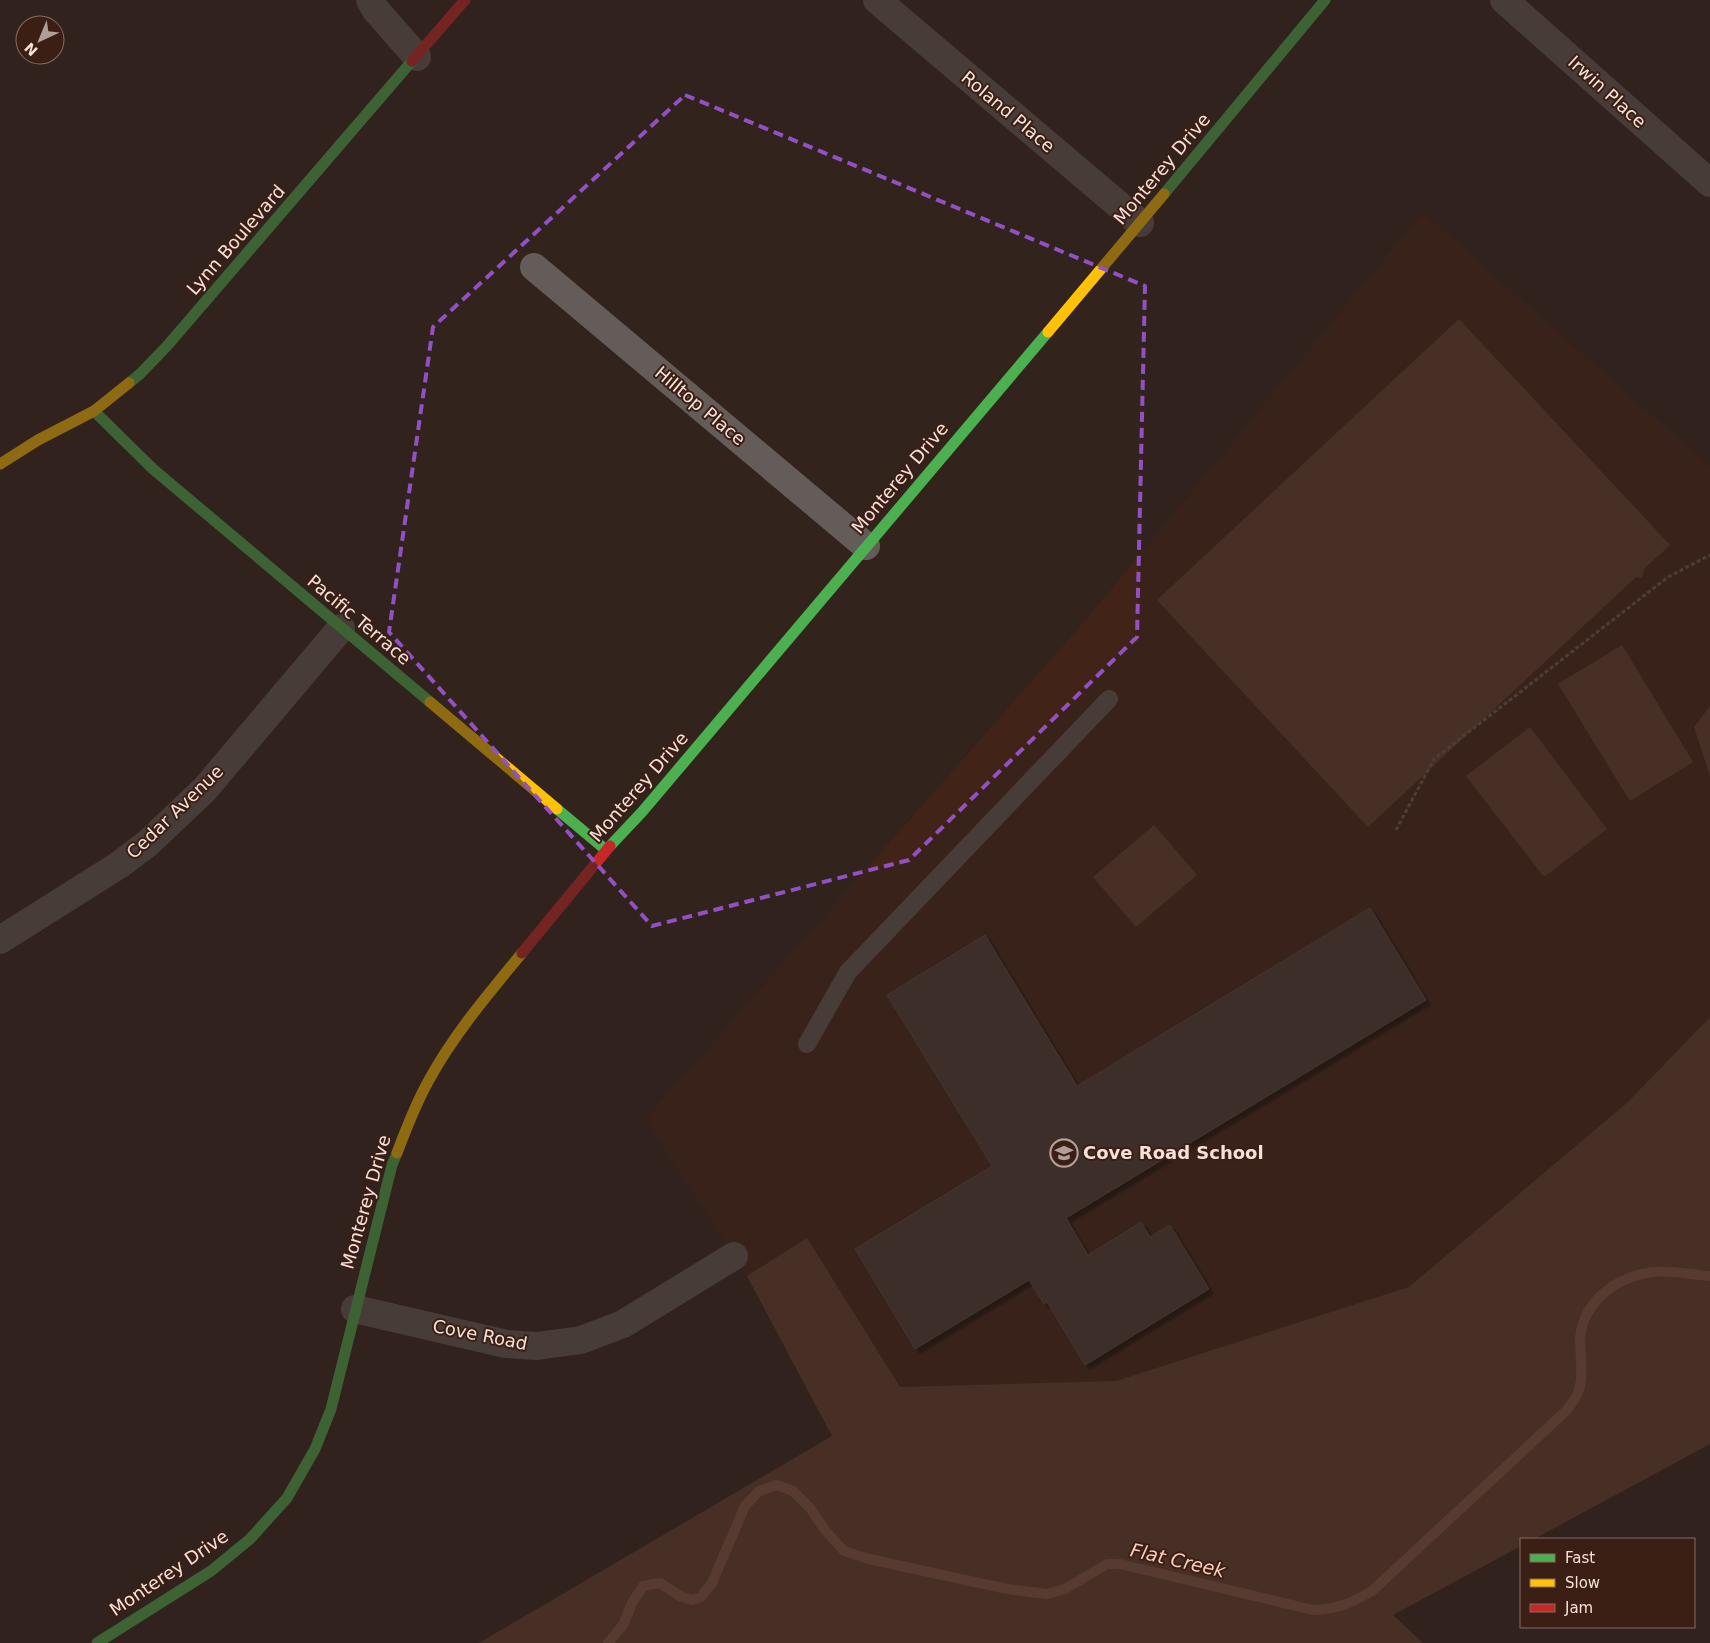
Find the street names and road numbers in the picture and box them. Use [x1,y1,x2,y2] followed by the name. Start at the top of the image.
[1564,51,1651,132] street label: Irwin Place
[957,67,1059,157] street label: Roland Place
[1109,109,1214,228] street label: Monterey Drive
[182,180,289,299] street label: Lynn Boulevard
[651,362,750,450] street label: Hilltop Place
[847,418,952,537] street label: Monterey Drive
[303,570,415,669] street label: Pacific Terrace
[585,728,692,846] street label: Monterey Drive
[122,760,227,863] street label: Cedar Avenue
[336,1132,395,1271] street label: Monterey Drive
[431,1315,529,1354] street label: Cove Road
[105,1525,232,1620] street label: Monterey Drive

